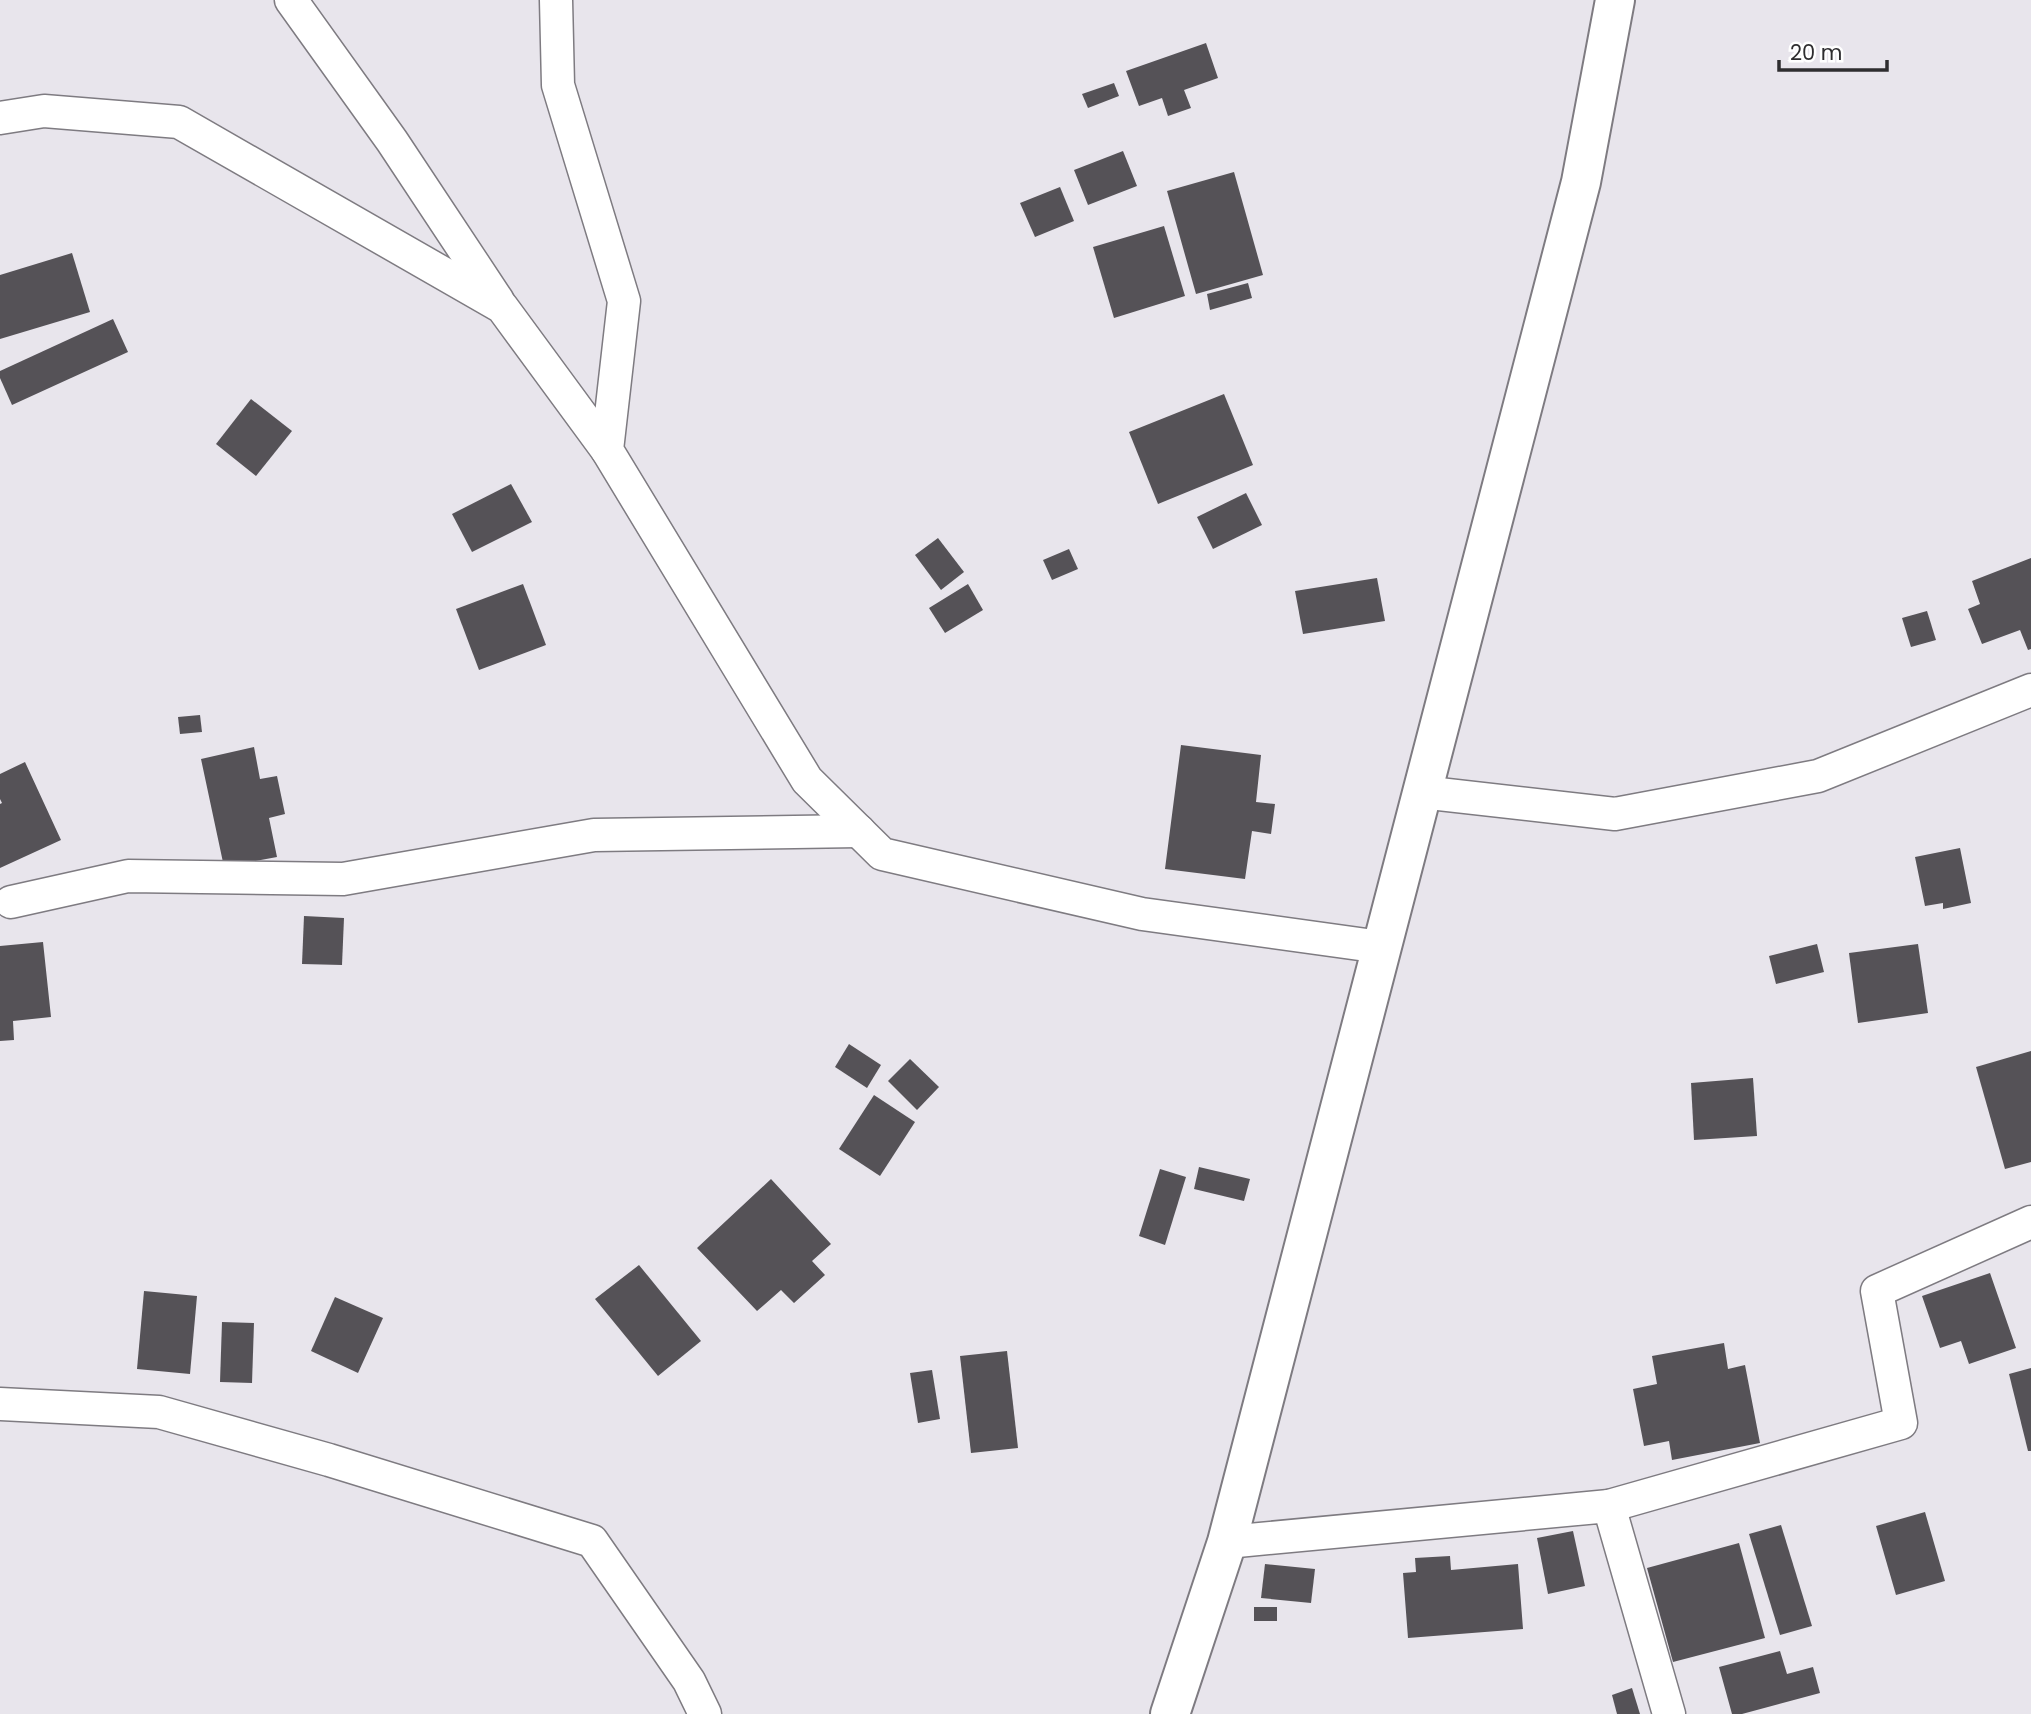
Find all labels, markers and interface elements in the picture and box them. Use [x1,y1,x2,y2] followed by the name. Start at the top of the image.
[1779,28,1888,72] scale bar
[1790,38,1843,67] text: 20 m

